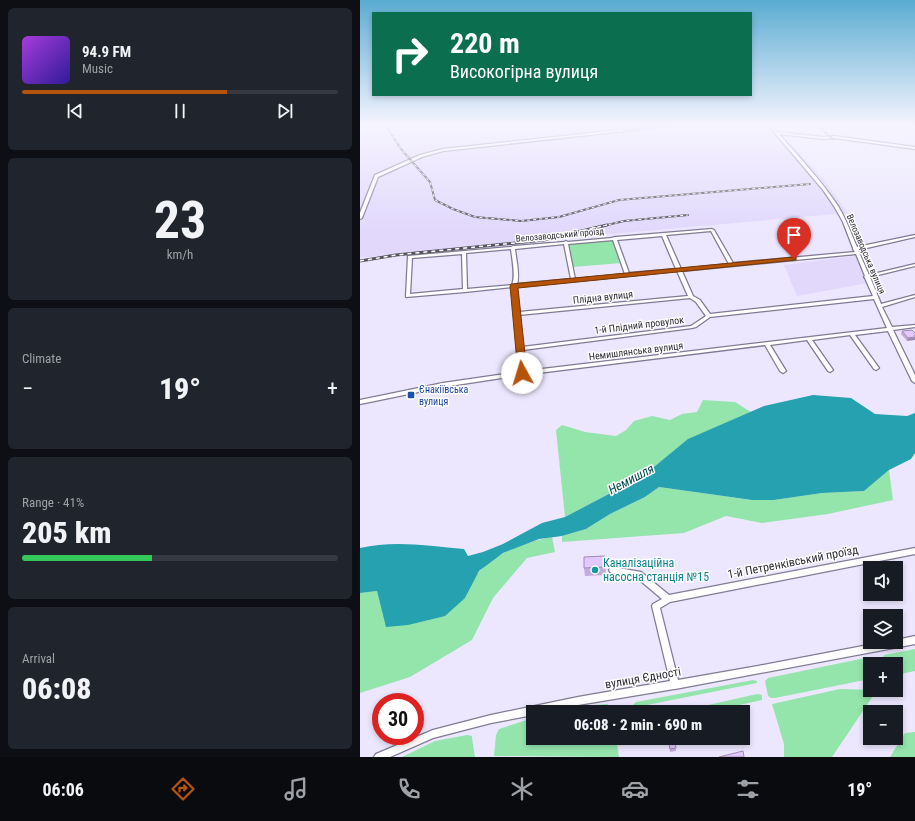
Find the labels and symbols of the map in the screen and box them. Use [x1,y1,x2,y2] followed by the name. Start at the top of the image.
[845,213,887,295] street label: Велозаводська вулиця
[777,218,811,259] pin
[515,226,605,244] street label: Велозаводський проїзд
[572,288,634,306] street label: Плідна вулиця
[594,314,685,336] street label: 1-й Плідний провулок
[588,340,684,362] street label: Немишлянська вулиця
[501,352,543,394] position arrow
[419,384,468,407] place label: Єнакіївська вулиця
[406,390,416,400] marker: Єнакіївська вулиця
[606,461,656,497] water label: Немишля
[726,542,860,582] street label: 1-й Петренківський проїзд
[603,556,709,584] place label: Каналізаційна насосна станція №15
[590,565,600,575] marker: Каналізаційна насосна станція №15
[604,664,682,692] street label: вулиця Єдності
[372,693,424,745] speed limit sign: 30

